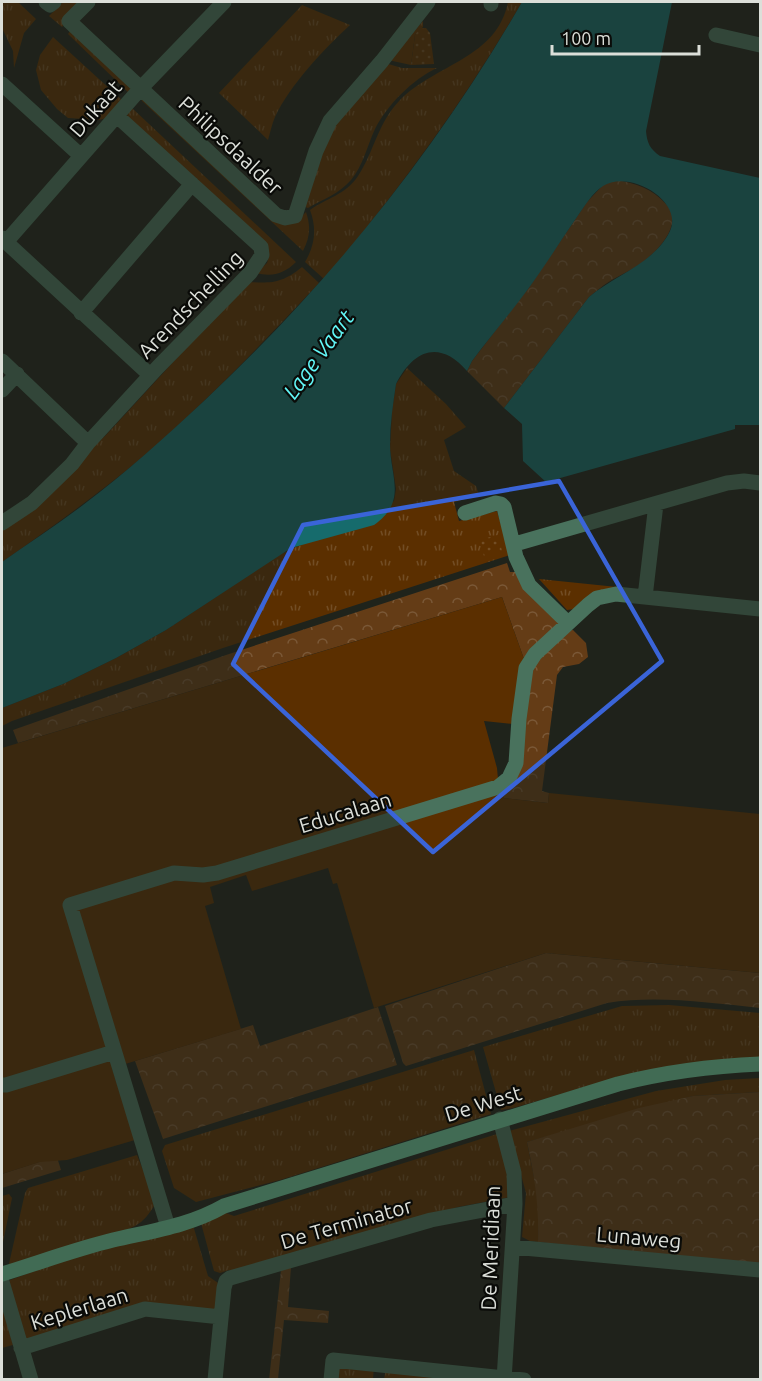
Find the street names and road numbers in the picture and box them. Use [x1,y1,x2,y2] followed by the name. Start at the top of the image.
[64,75,126,141] street label: Dukaat
[174,91,288,199] street label: Philipsdaalder
[133,245,247,363] street label: Arendschelling
[296,787,394,837] street label: Educalaan
[442,1080,524,1126] street label: De West
[476,1185,504,1311] street label: De Meridiaan
[277,1193,415,1253] street label: De Terminator
[595,1221,683,1253] street label: Lunaweg
[27,1282,131,1334] street label: Keplerlaan

